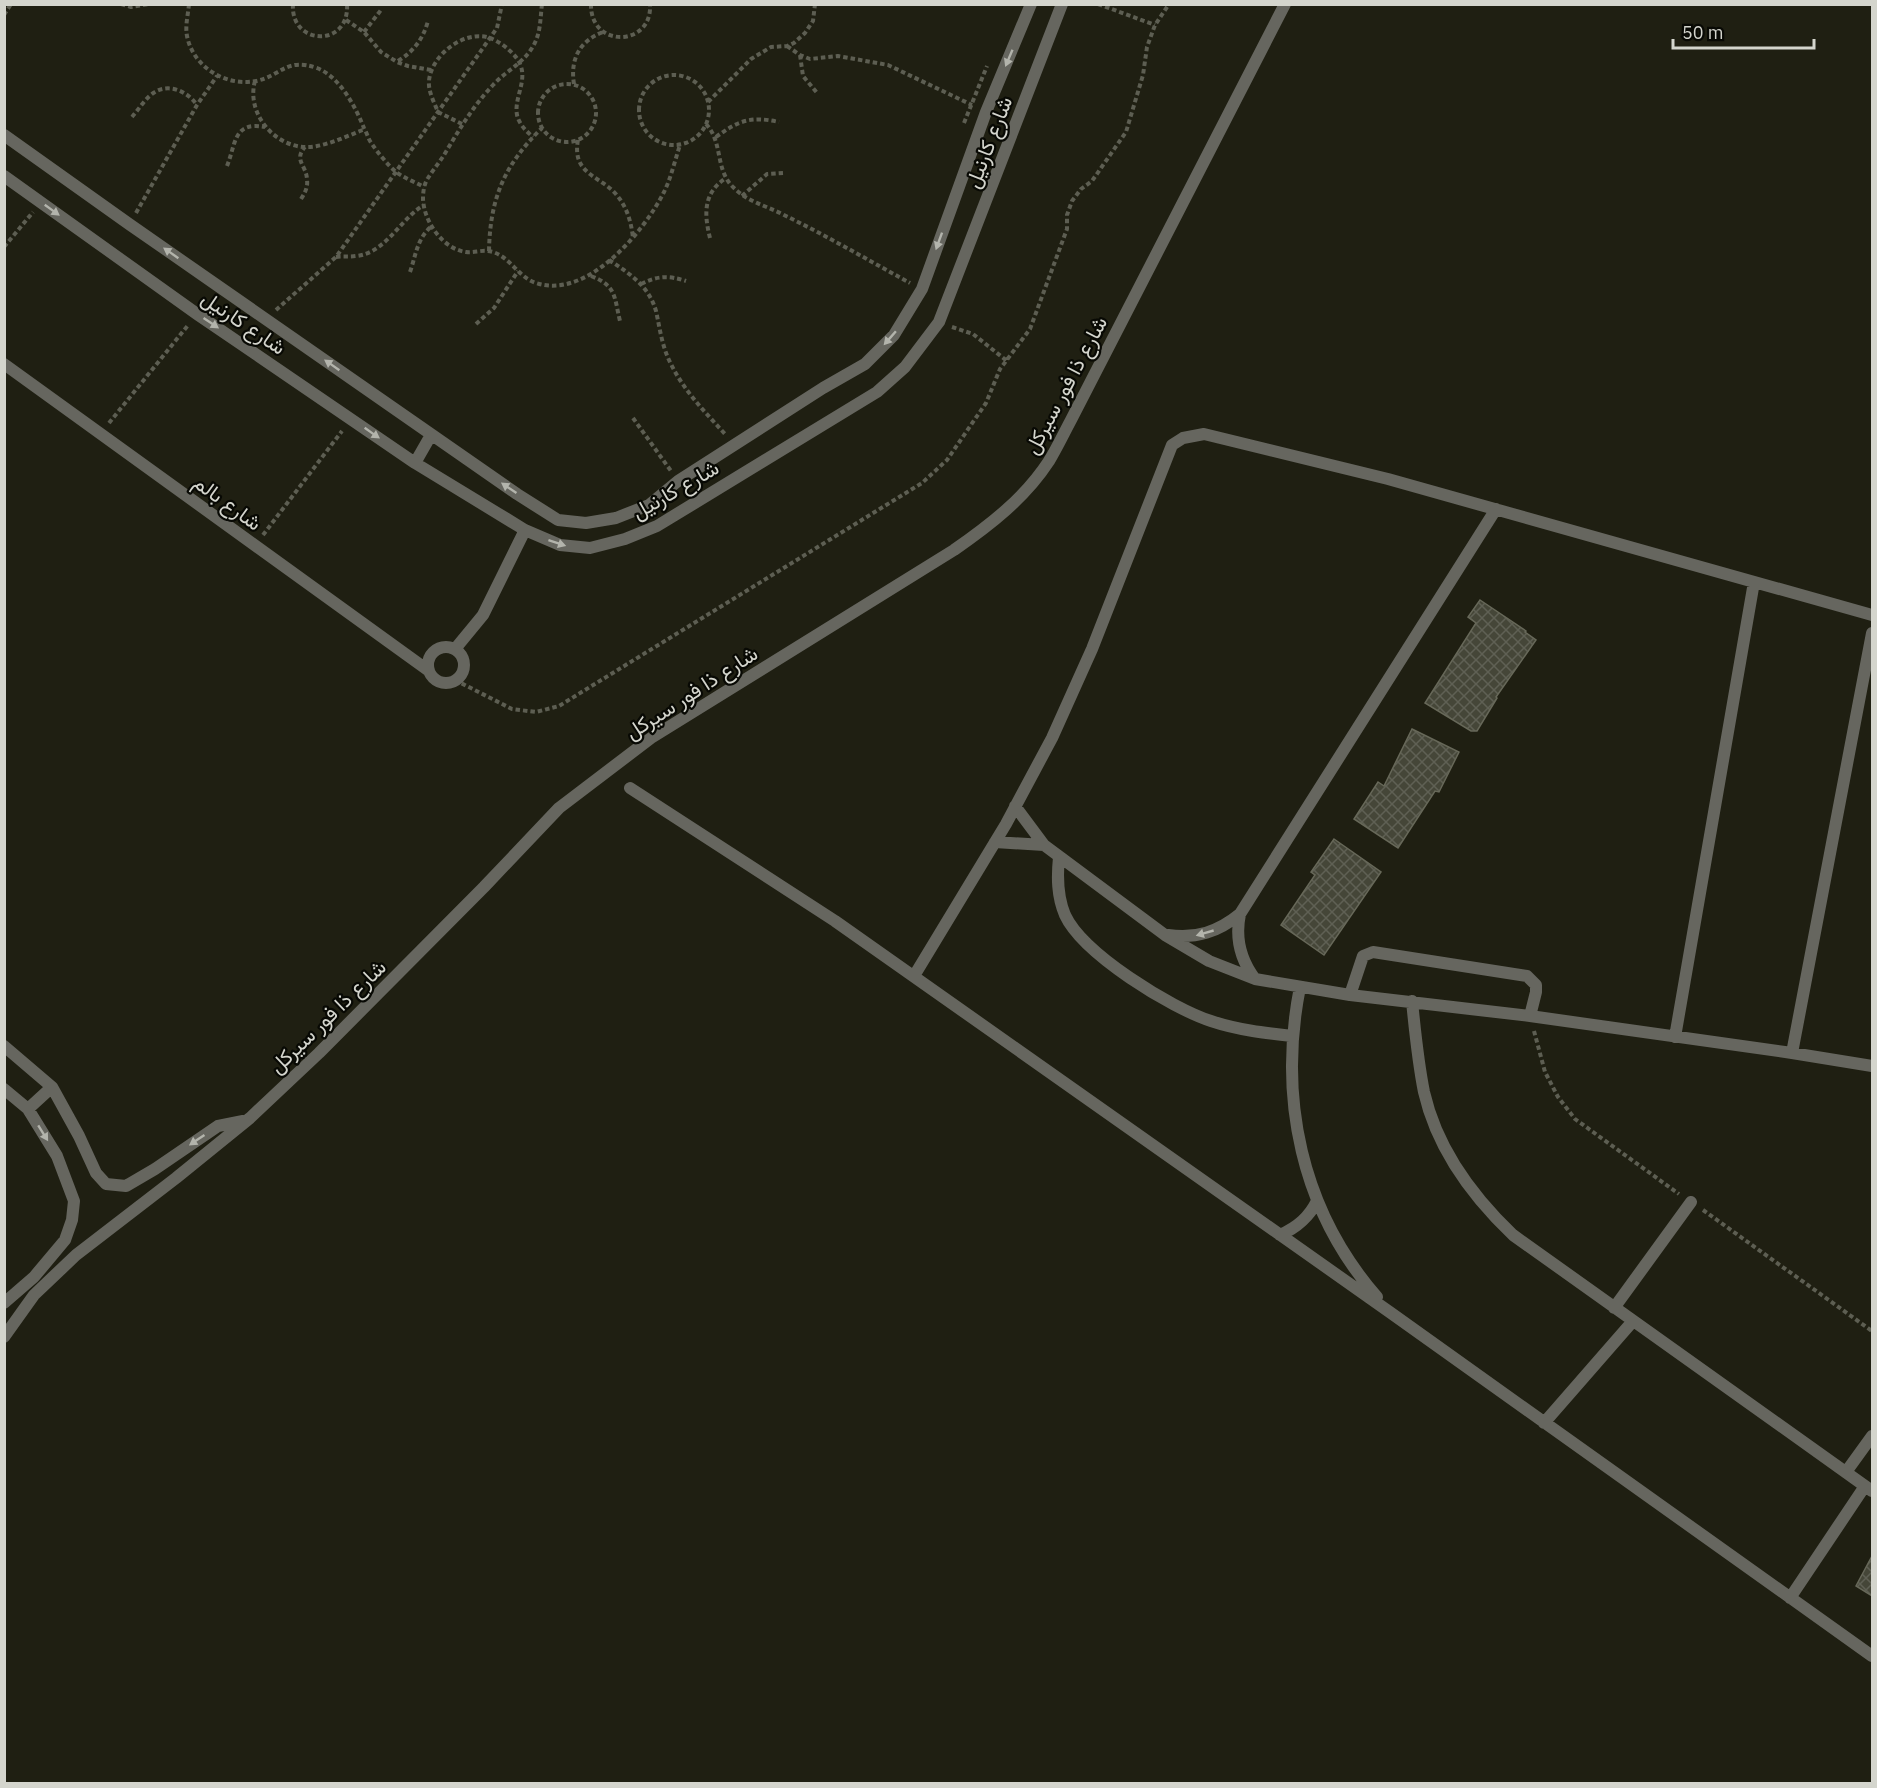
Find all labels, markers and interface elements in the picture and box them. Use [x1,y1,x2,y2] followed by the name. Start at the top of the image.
[1673,12,1814,50] scale bar
[1682,21,1724,44] text: 50 m
[1004,50,1014,68] one-way arrow
[958,92,1019,192] street label: شارع كارنيل
[44,204,60,215] one-way arrow
[934,232,944,250] one-way arrow
[164,247,180,259] one-way arrow
[196,284,292,361] street label: شارع كارنيل
[1017,311,1114,459] street label: شارع ذا فور سيركل
[202,317,218,329] one-way arrow
[884,330,897,345] one-way arrow
[324,359,340,371] one-way arrow
[364,427,380,439] one-way arrow
[626,453,724,526] street label: شارع كارنيل
[188,468,268,537] street label: شارع بالم
[501,482,517,494] one-way arrow
[548,539,566,548] one-way arrow
[619,639,763,746] street label: شارع ذا فور سيركل
[1196,929,1214,938] one-way arrow
[262,953,392,1080] street label: شارع ذا فور سيركل
[37,1124,48,1141] one-way arrow
[189,1134,205,1146] one-way arrow

